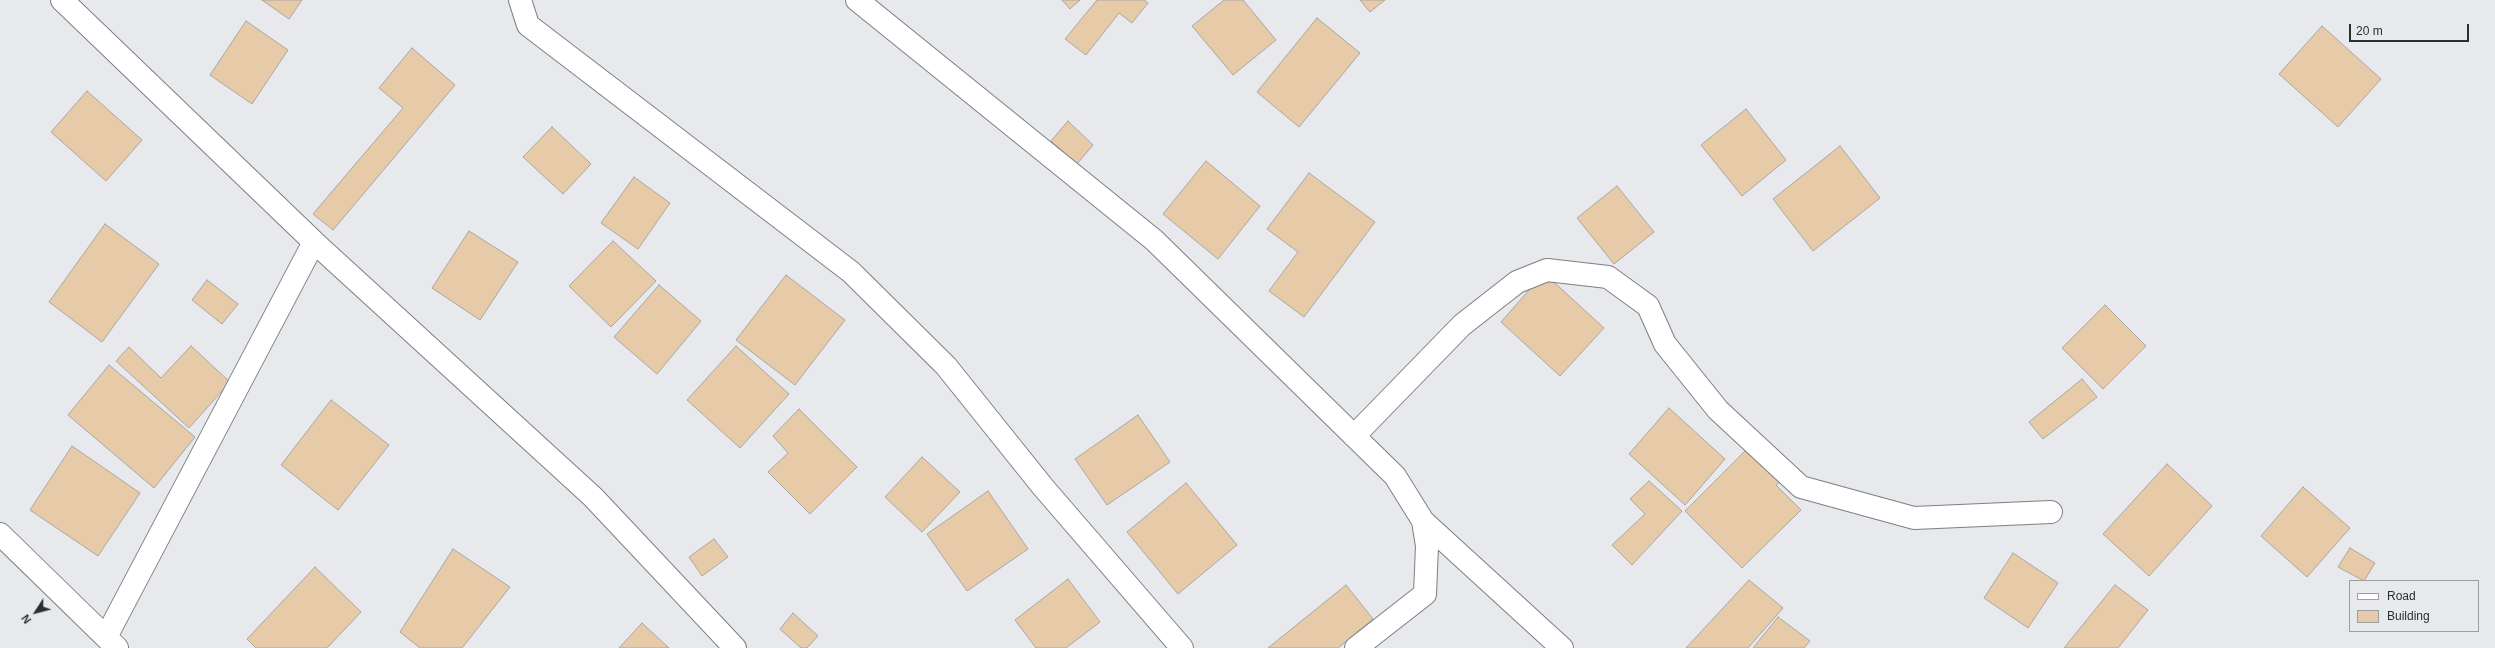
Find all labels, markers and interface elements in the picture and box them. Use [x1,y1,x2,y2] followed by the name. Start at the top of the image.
[2351,16,2471,42] scale bar
[2356,24,2383,38] text: 20 m
[2349,580,2479,632] legend
[2387,589,2416,603] text: Road
[16,592,56,632] north arrow
[2387,609,2430,623] text: Building
[19,612,33,626] text: N

